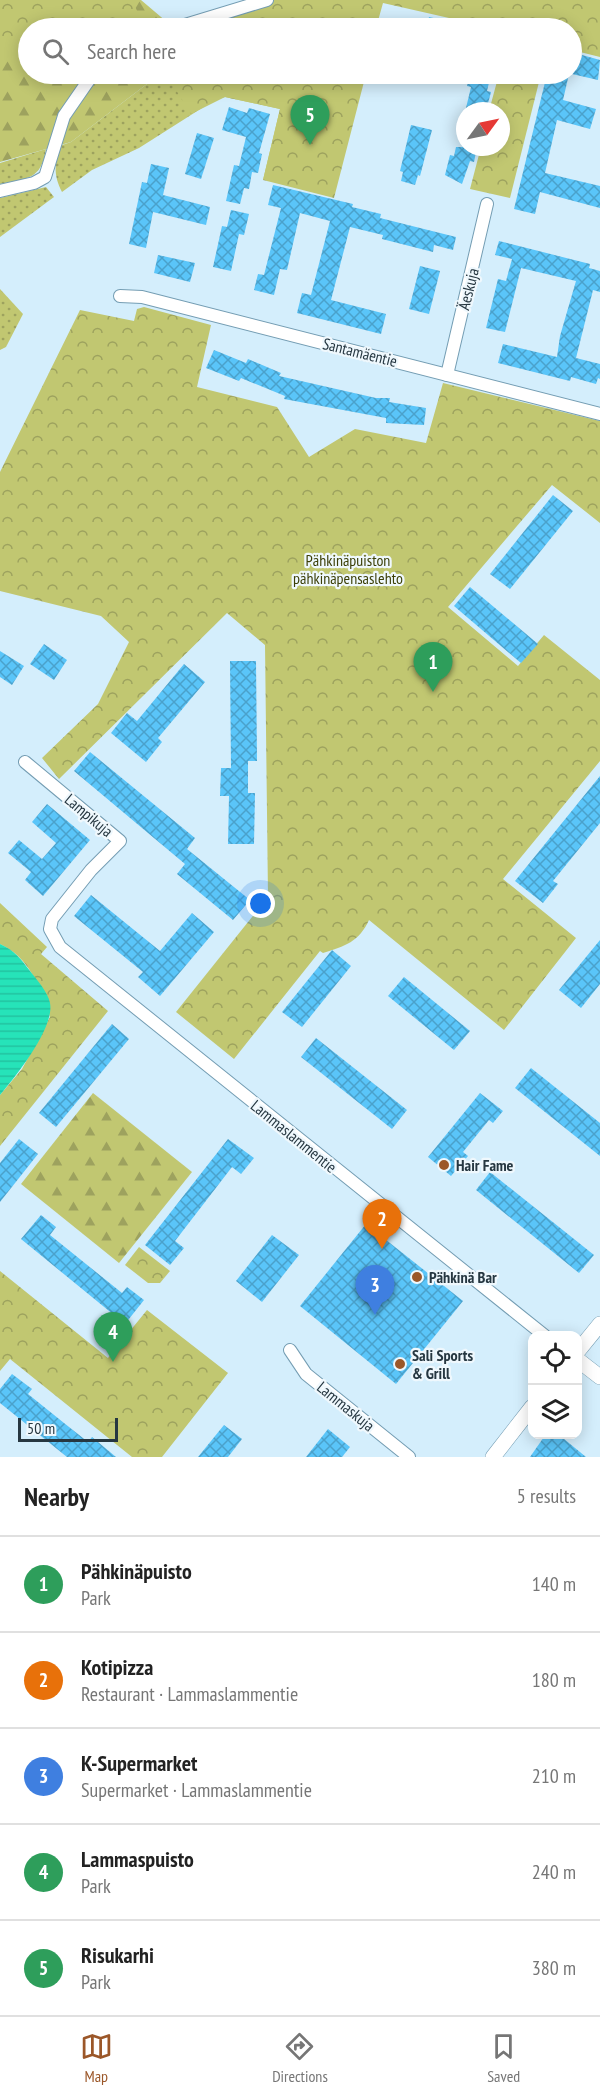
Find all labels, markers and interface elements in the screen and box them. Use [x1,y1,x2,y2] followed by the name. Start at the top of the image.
[18,18,582,84] search box
[39,35,72,68] icon: search
[87,37,176,65] text: Search here
[290,96,330,145] pin: 5
[456,102,510,156] north arrow
[453,266,483,312] street label: Äeskuja
[321,333,399,371] street label: Santamäentie
[293,550,403,588] park label: Pähkinäpuiston pähkinäpensaslehto
[414,642,452,692] pin: 1
[61,789,117,841] street label: Lampikuja
[246,889,275,918] your location
[247,1095,341,1177] street label: Lammaslammentie
[456,1155,514,1175] place label: Hair Fame
[437,1158,451,1172] marker: Hair Fame
[362,1200,401,1249] pin: 2
[356,1266,394,1315] pin: 3
[429,1267,497,1287] place label: Pähkinä Bar
[410,1270,424,1284] marker: Pähkinä Bar
[94,1312,132,1362] pin: 4
[528,1331,582,1439] map controls
[528,1331,582,1385] button: locate
[412,1345,473,1383] place label: Sali Sports & Grill
[393,1357,407,1371] marker: Sali Sports & Grill
[313,1377,379,1435] street label: Lammaskuja
[528,1385,582,1439] button: layers
[18,1415,118,1442] scale bar
[27,1418,55,1438] text: 50 m
[24,1480,89,1513] text: Nearby
[517,1483,576,1509] text: 5 results
[81,1557,192,1585] text: Pähkinäpuisto
[39,1571,48,1597] text: 1
[532,1571,576,1597] text: 140 m
[81,1585,111,1611] text: Park
[81,1653,153,1681] text: Kotipizza
[39,1667,48,1693] text: 2
[532,1667,576,1693] text: 180 m
[81,1681,298,1707] text: Restaurant · Lammaslammentie
[81,1749,197,1777] text: K-Supermarket
[39,1763,48,1789] text: 3
[532,1763,576,1789] text: 210 m
[81,1777,312,1803] text: Supermarket · Lammaslammentie
[81,1845,194,1873] text: Lammaspuisto
[39,1859,48,1885] text: 4
[532,1859,576,1885] text: 240 m
[81,1873,111,1899] text: Park
[81,1941,154,1969] text: Risukarhi
[39,1955,48,1981] text: 5
[532,1955,576,1981] text: 380 m
[81,1969,111,1995] text: Park
[80,2030,113,2086] tab: Map
[272,2030,328,2086] tab: Directions
[487,2030,520,2086] tab: Saved

